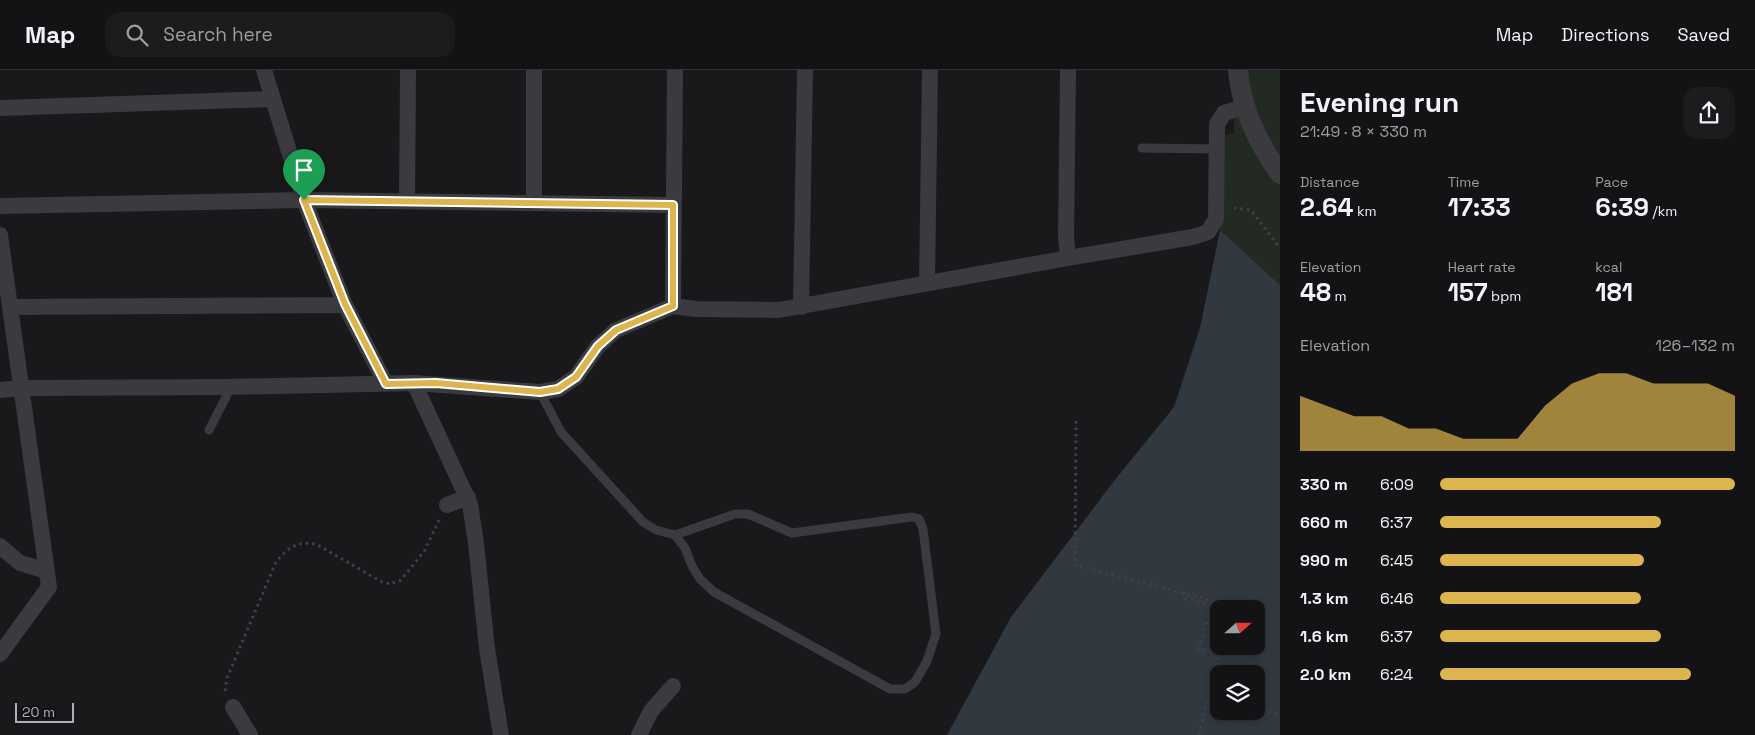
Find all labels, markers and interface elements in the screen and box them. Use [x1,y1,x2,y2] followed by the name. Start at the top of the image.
[105,12,455,57] search box
[25,19,75,50] text: Map
[123,21,151,49] icon: search
[163,22,273,47] text: Search here
[1496,23,1533,46] text: Map
[1561,23,1650,46] text: Directions
[1678,23,1730,46] text: Saved
[1300,84,1459,120] text: Evening run
[1683,87,1735,139] button: share
[1300,121,1427,142] text: 21:49 · 8 × 330 m
[283,149,325,200] pin
[290,156,318,184] icon: arrive
[1300,173,1360,191] text: Distance
[1448,173,1480,191] text: Time
[1595,173,1628,191] text: Pace
[1300,191,1353,223] text: 2.64
[1448,191,1511,223] text: 17:33
[1595,191,1649,223] text: 6:39
[1353,202,1377,220] text: km
[1649,202,1677,220] text: /km
[1300,258,1361,276] text: Elevation
[1448,258,1516,276] text: Heart rate
[1595,258,1622,276] text: kcal
[1300,276,1331,308] text: 48
[1448,276,1488,308] text: 157
[1595,276,1633,308] text: 181
[1331,287,1347,305] text: m
[1488,287,1521,305] text: bpm
[1300,335,1370,356] text: Elevation
[1655,335,1735,356] text: 126–132 m
[1300,474,1348,495] text: 330 m
[1380,474,1414,495] text: 6:09
[1300,512,1348,533] text: 660 m
[1380,512,1413,533] text: 6:37
[1300,550,1348,571] text: 990 m
[1380,550,1413,571] text: 6:45
[1300,588,1348,609] text: 1.3 km
[1380,588,1414,609] text: 6:46
[1210,600,1265,655] north arrow
[1210,600,1265,720] map controls
[1300,626,1348,647] text: 1.6 km
[1380,626,1413,647] text: 6:37
[1300,664,1351,685] text: 2.0 km
[1380,664,1413,685] text: 6:24
[1210,665,1265,720] button: layers
[15,700,74,723] scale bar
[22,703,55,721] text: 20 m

